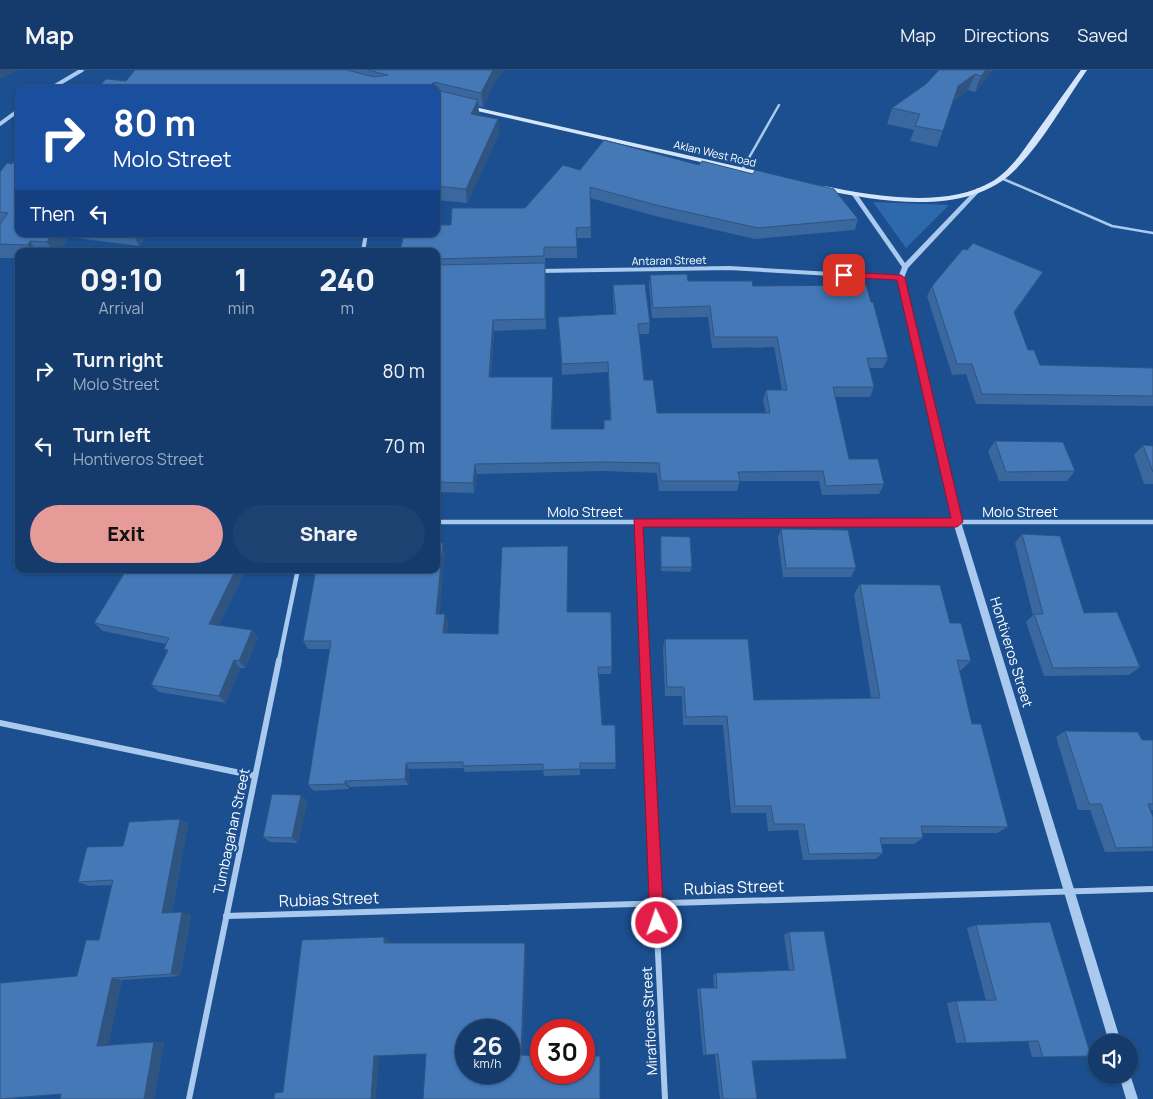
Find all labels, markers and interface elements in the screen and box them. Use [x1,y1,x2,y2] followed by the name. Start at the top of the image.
[25,18,74,51] text: Map
[900,23,936,47] text: Map
[964,23,1049,47] text: Directions
[1077,23,1128,47] text: Saved
[113,99,196,147] text: 80 m
[30,105,95,170] icon: right
[672,136,758,170] street label: Aklan West Road
[113,144,232,174] text: Molo Street
[85,200,113,228] icon: left
[30,201,75,227] text: Then
[631,252,707,268] street label: Antaran Street
[823,254,865,296] pin
[80,259,163,300] text: 09:10
[234,259,248,300] text: 1
[319,259,375,300] text: 240
[830,261,858,289] icon: arrive
[99,297,144,319] text: Arrival
[228,297,255,319] text: min
[340,297,354,319] text: m
[73,347,163,373] text: Turn right
[30,357,58,385] icon: right
[382,358,425,384] text: 80 m
[73,373,159,395] text: Molo Street
[73,422,151,448] text: Turn left
[30,432,58,460] icon: left
[384,433,425,459] text: 70 m
[73,448,204,470] text: Hontiveros Street
[547,502,623,521] street label: Molo Street
[982,502,1058,521] street label: Molo Street
[30,505,223,563] button: Exit
[233,505,425,563] button: Share
[986,594,1038,710] street label: Hontiveros Street
[208,766,254,896] street label: Tumbagahan Street
[684,874,784,900] street label: Rubias Street
[279,886,379,912] street label: Rubias Street
[630,896,682,948] position arrow
[637,966,661,1076] street label: Miraflores Street
[530,1019,595,1084] speed limit sign: 30
[472,1028,503,1063] text: 26
[1088,1034,1138,1084] map controls
[1088,1034,1138,1084] button: sound
[474,1055,501,1072] text: km/h

